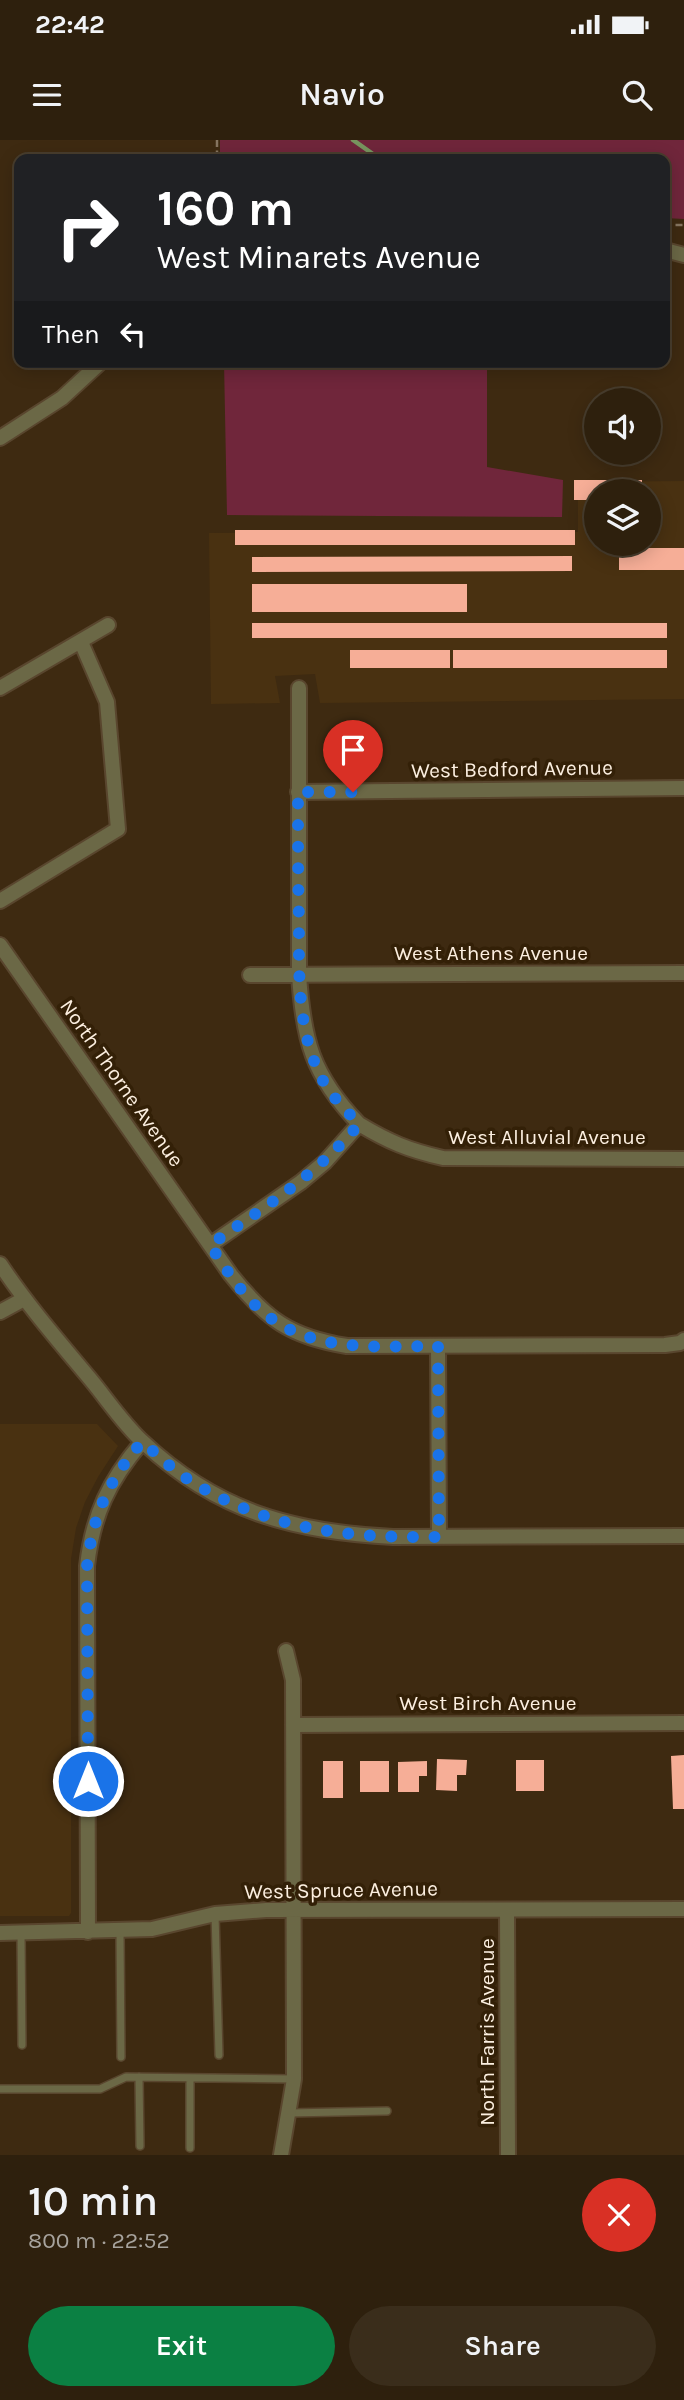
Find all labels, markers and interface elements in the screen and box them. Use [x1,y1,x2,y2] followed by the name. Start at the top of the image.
[35,9,105,40] text: 22:42
[28,76,66,114] icon: menu
[299,76,385,113] text: Navio
[618,76,656,114] icon: search
[157,180,294,237] text: 160 m
[42,182,133,273] icon: right
[157,239,481,276] text: West Minarets Avenue
[114,315,152,353] icon: left
[42,319,100,350] text: Then
[584,388,661,556] map controls
[584,388,661,465] button: sound
[584,479,661,556] button: layers
[323,720,383,792] pin
[334,731,372,769] icon: arrive
[411,755,613,783] street label: West Bedford Avenue
[394,941,588,965] street label: West Athens Avenue
[55,995,189,1171] street label: North Thorne Avenue
[448,1125,646,1149] street label: West Alluvial Avenue
[399,1691,577,1715] street label: West Birch Avenue
[51,1744,125,1818] position arrow
[244,1876,438,1904] street label: West Spruce Avenue
[475,1938,499,2126] street label: North Farris Avenue
[28,2176,158,2226] text: 10 min
[582,2178,656,2252] button: close
[28,2227,170,2254] text: 800 m · 22:52
[28,2306,335,2386] button: Exit
[349,2306,656,2386] button: Share

